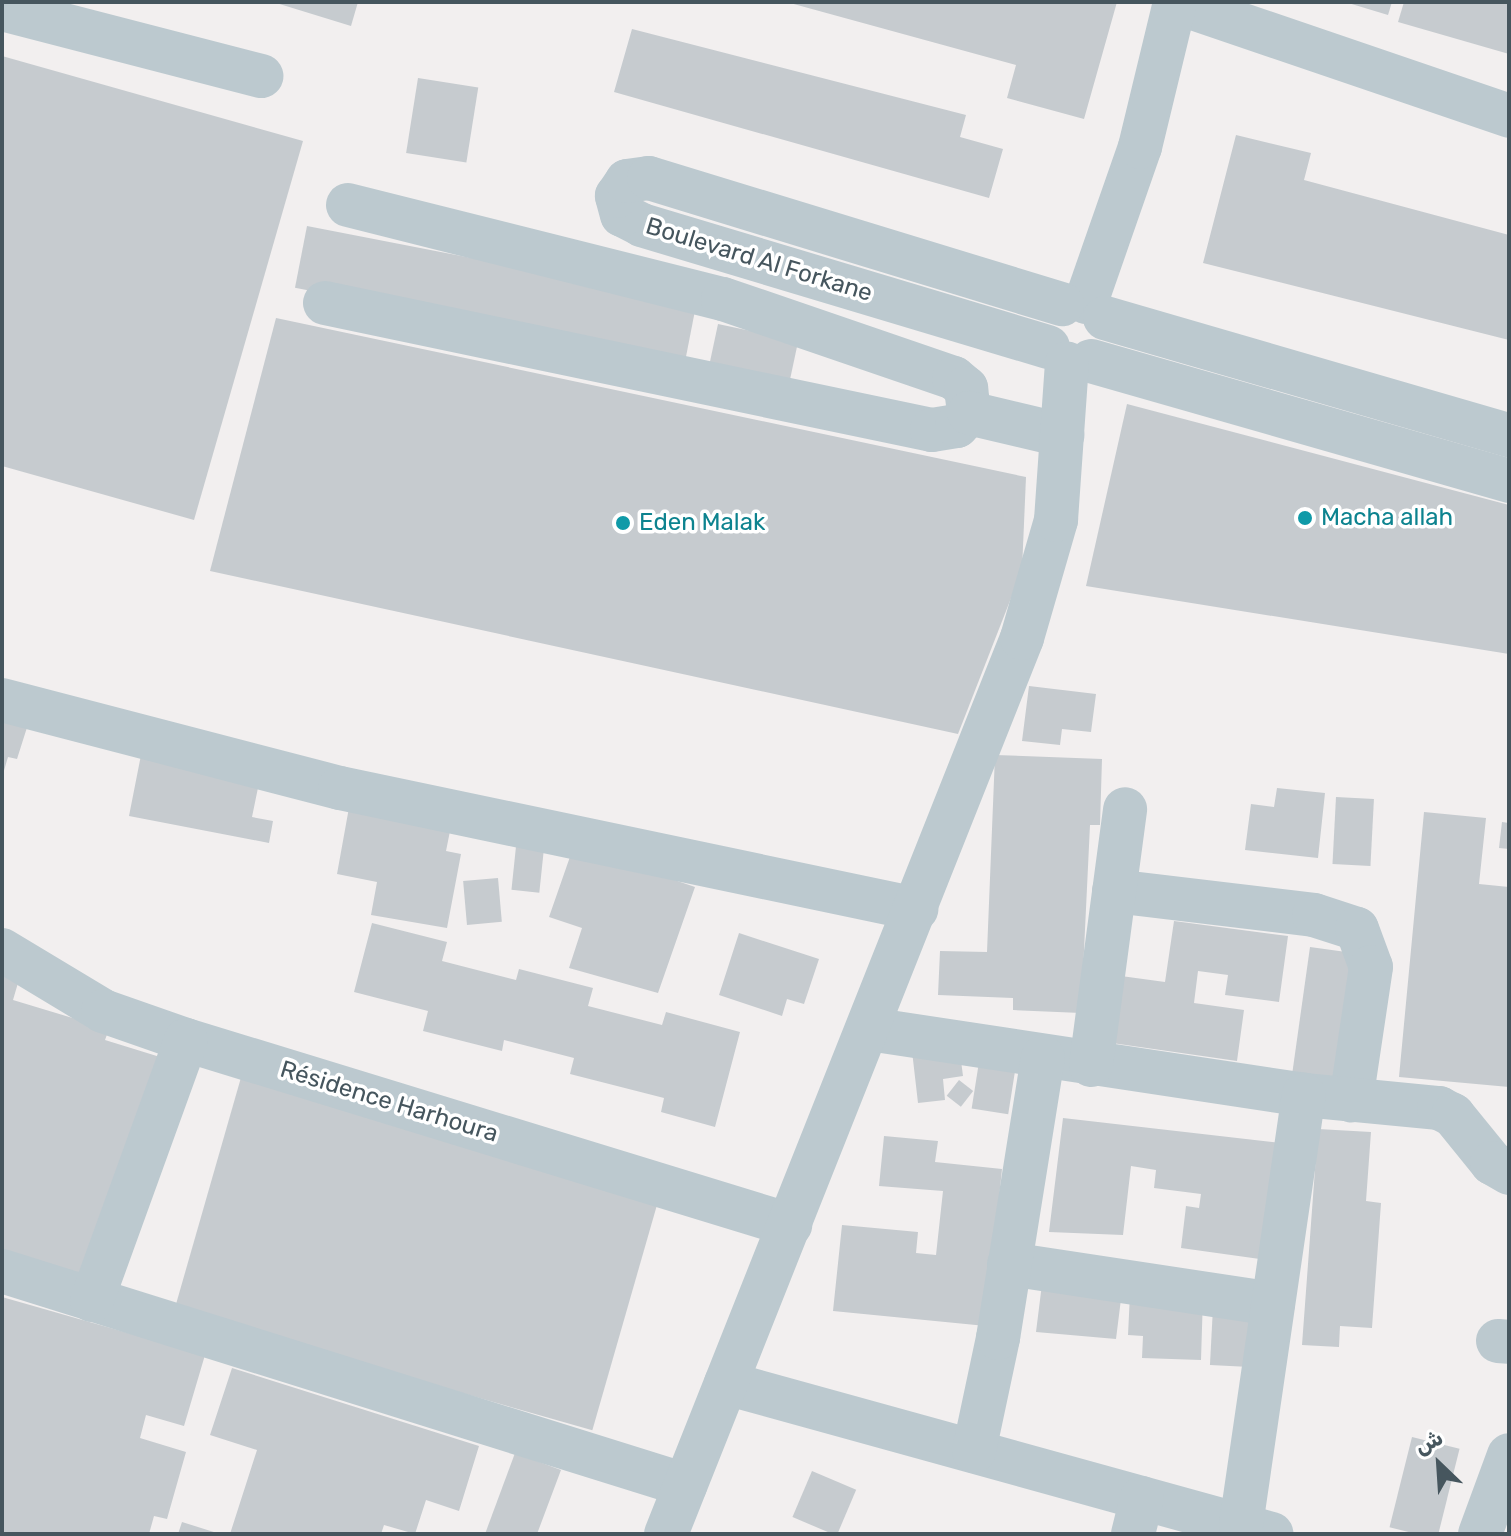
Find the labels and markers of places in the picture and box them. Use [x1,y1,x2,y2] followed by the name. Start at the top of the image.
[1321,504,1453,532] place label: Macha allah
[639,509,765,537] place label: Eden Malak
[1296,509,1314,527] marker: Macha allah
[614,514,632,532] marker: Eden Malak

